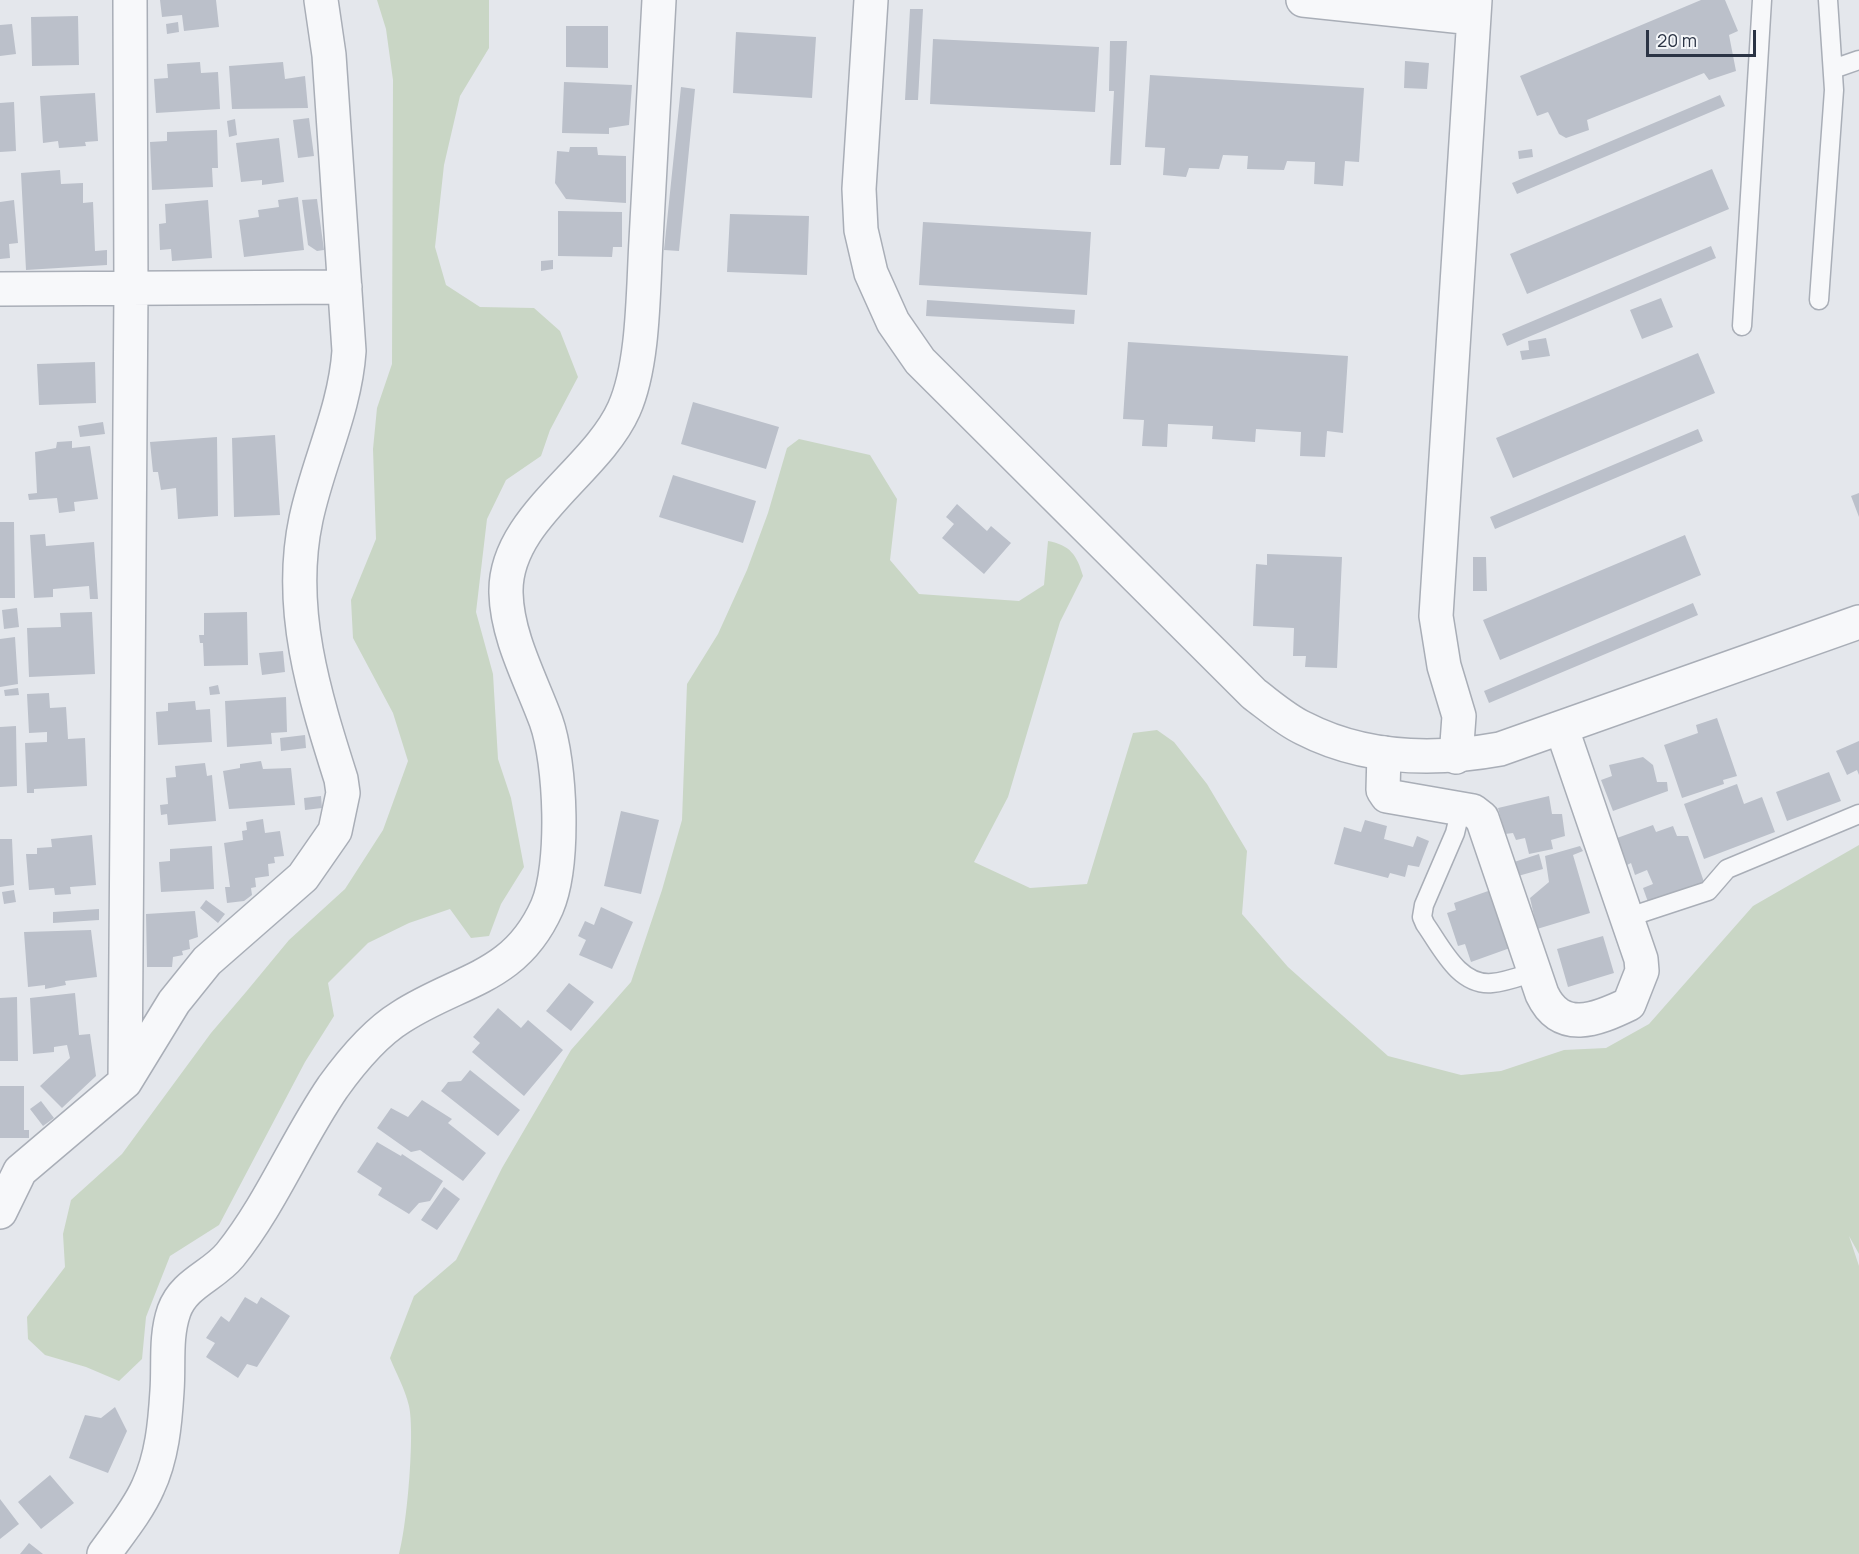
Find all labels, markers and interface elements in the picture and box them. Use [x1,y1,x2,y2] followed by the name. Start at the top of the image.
[1649,18,1758,56] scale bar
[1657,28,1697,52] text: 20 m

